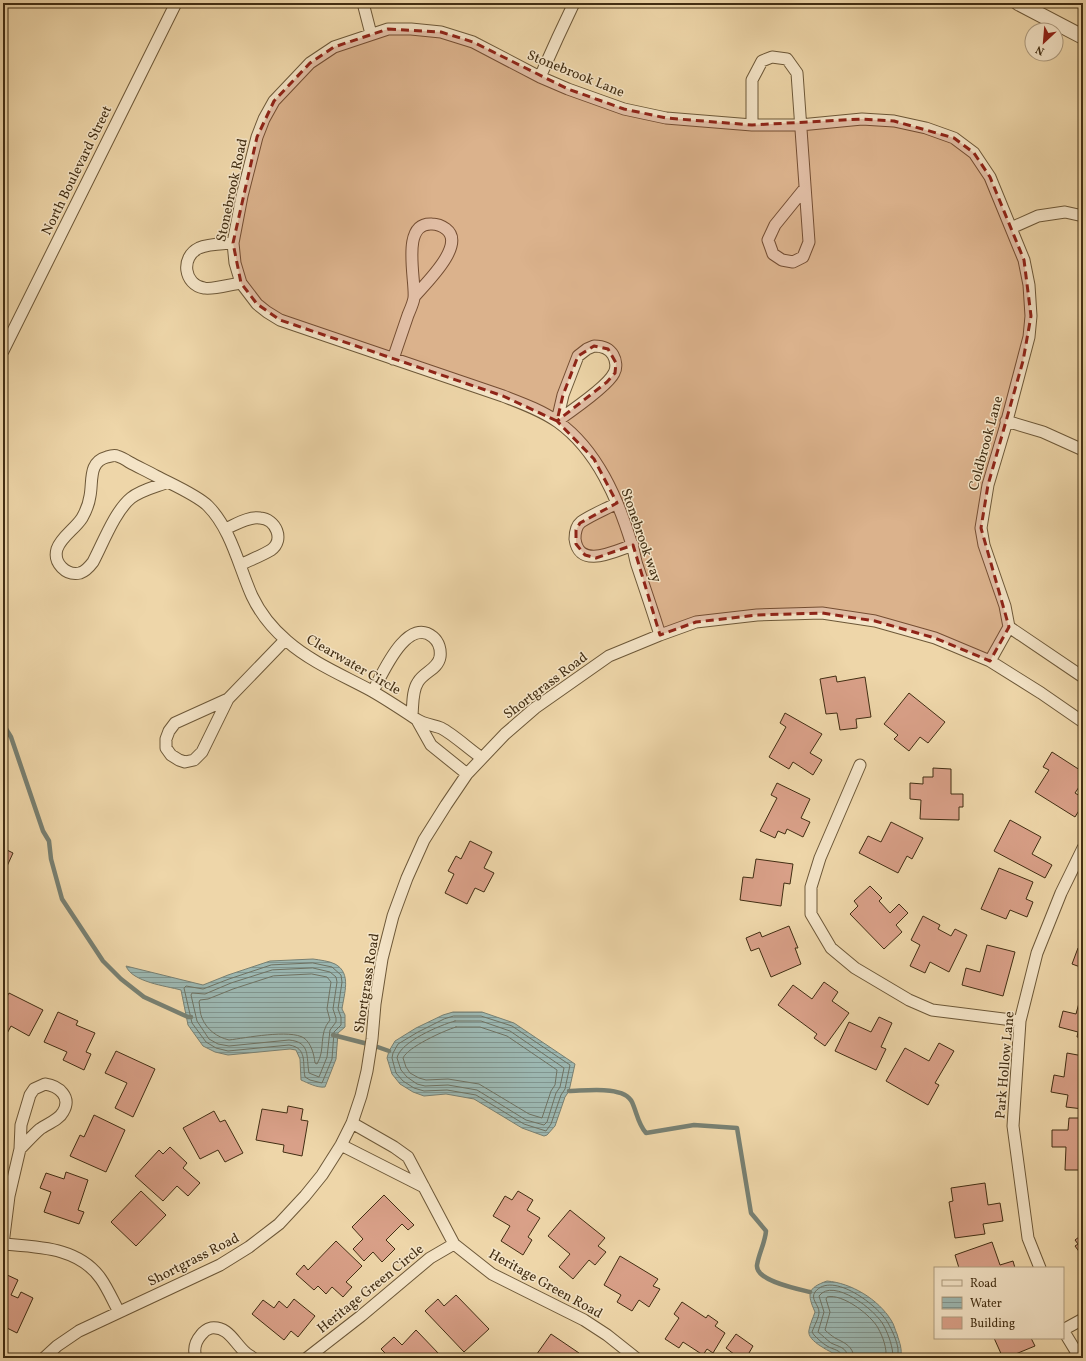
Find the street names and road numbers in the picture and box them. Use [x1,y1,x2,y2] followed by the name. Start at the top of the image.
[524,46,627,103] street label: Stonebrook Lane
[38,103,117,239] street label: North Boulevard Street
[212,137,253,244] street label: Stonebrook Road
[965,394,1008,493] street label: Coldbrook Lane
[616,486,666,585] street label: Stonebrook way
[302,630,404,700] street label: Clearwater Circle
[500,648,592,724] street label: Shortgrass Road
[350,932,385,1034] street label: Shortgrass Road
[991,1010,1020,1120] street label: Park Hollow Lane
[145,1229,243,1292] street label: Shortgrass Road
[314,1240,429,1338] street label: Heritage Green Circle
[485,1245,606,1324] street label: Heritage Green Road

